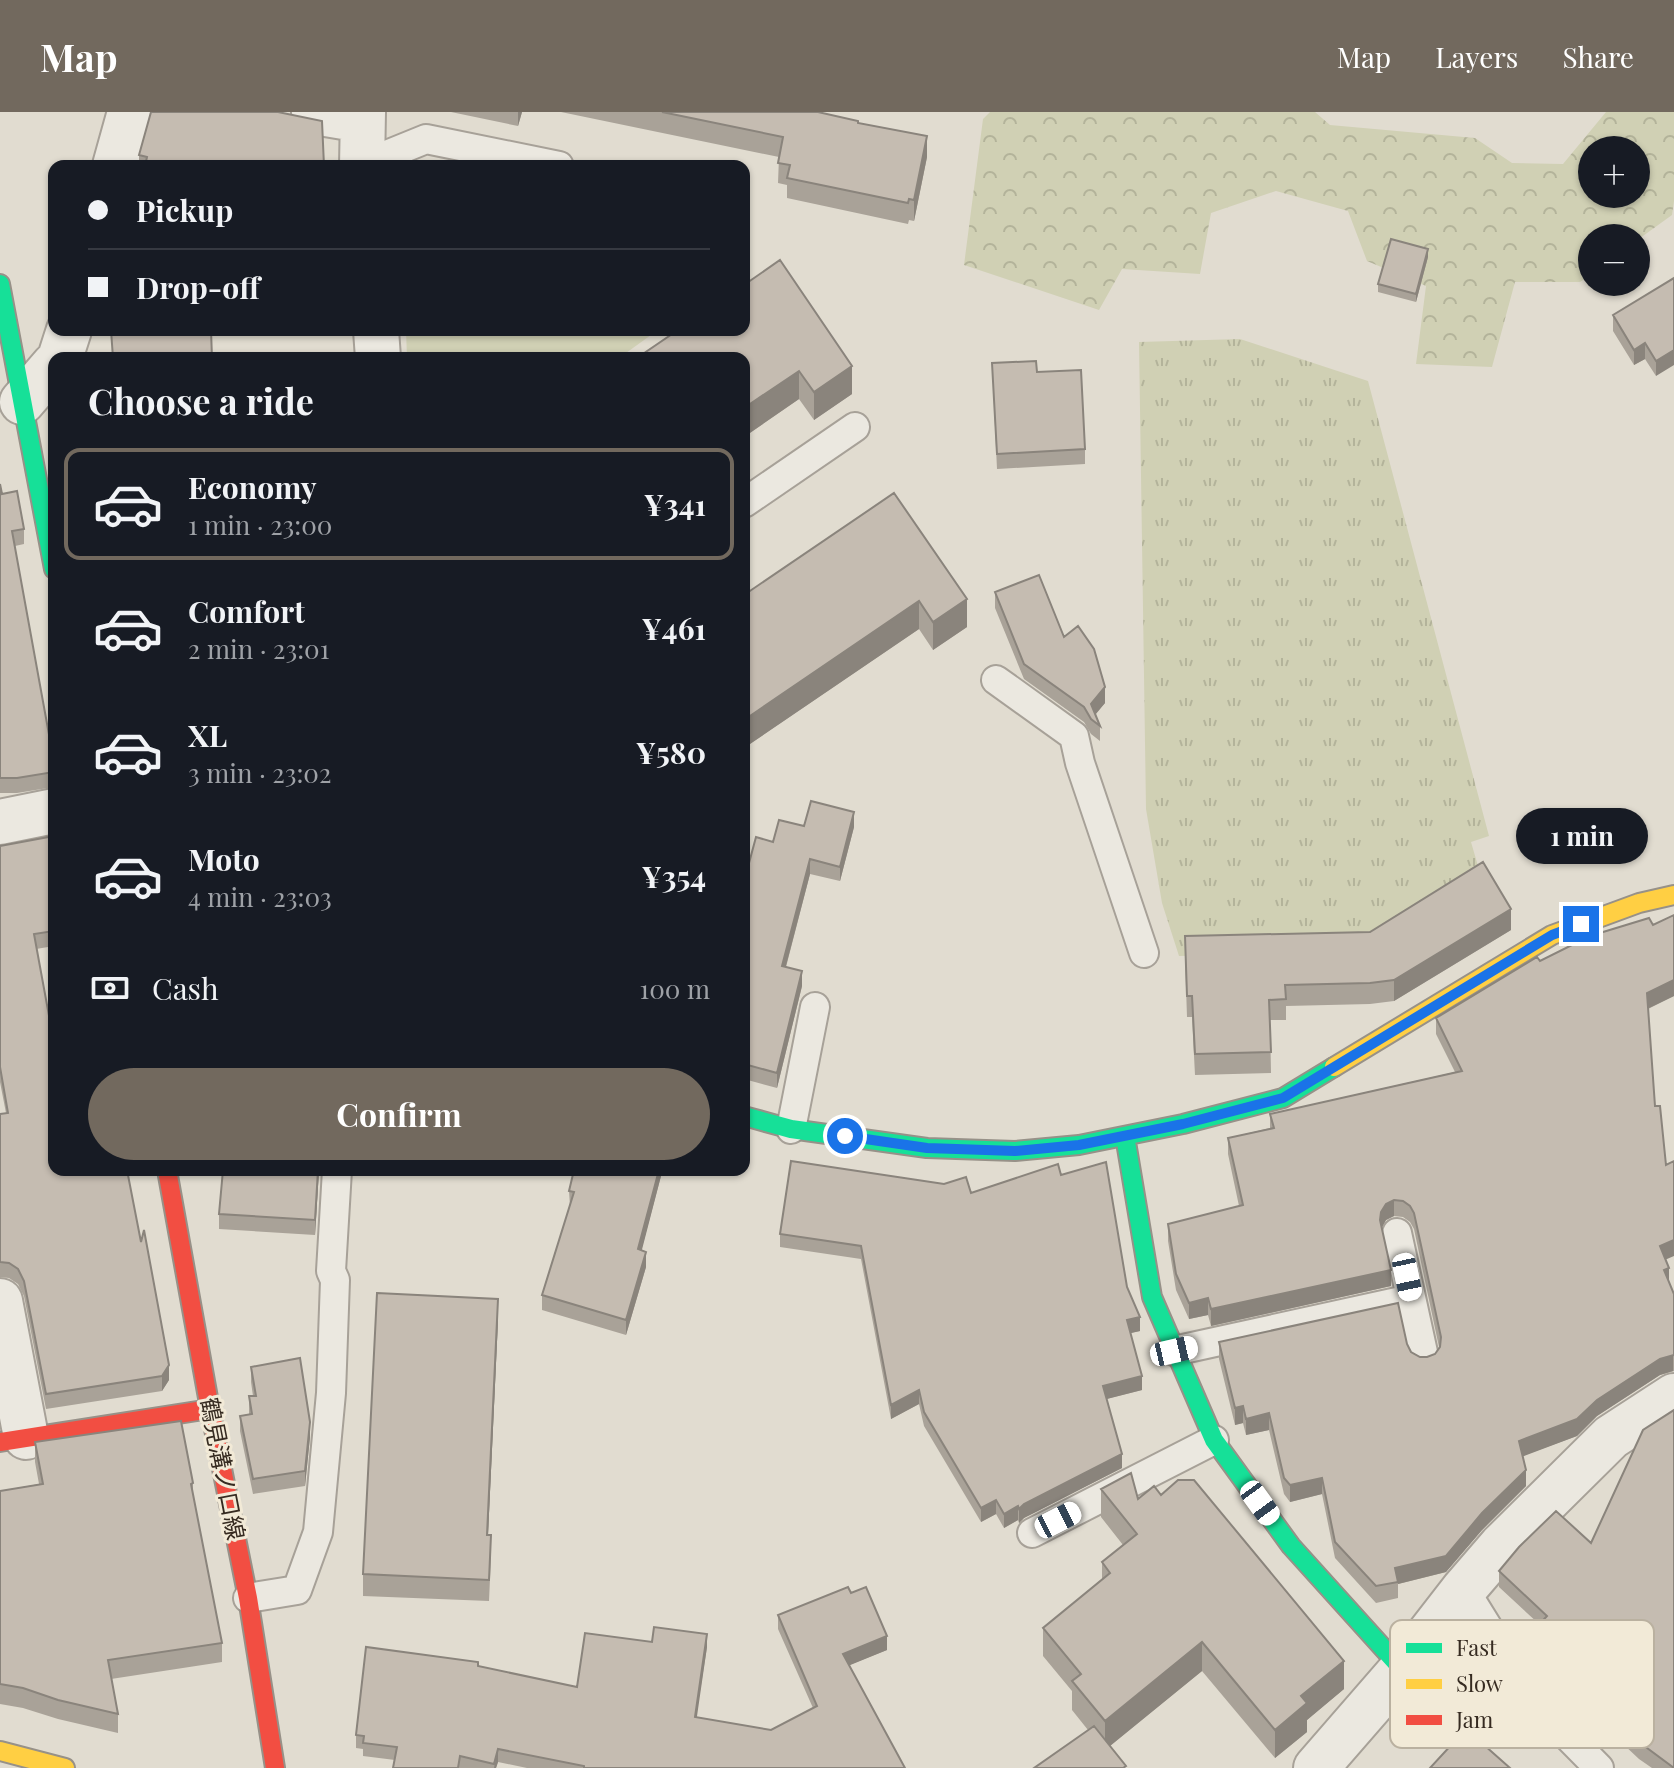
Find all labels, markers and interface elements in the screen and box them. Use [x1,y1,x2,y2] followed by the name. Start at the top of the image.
[40,31,117,82] text: Map
[1337,38,1391,75] text: Map
[1435,38,1518,75] text: Layers
[1562,38,1634,75] text: Share
[1578,136,1650,296] map controls
[1578,136,1650,208] button: +
[136,190,233,230] text: Pickup
[1578,224,1650,296] button: −
[136,267,260,307] text: Drop-off
[88,376,314,424] text: Choose a ride
[188,467,317,507] text: Economy
[92,468,164,540] icon: car
[644,484,706,524] text: ¥341
[188,507,332,542] text: 1 min · 23:00
[188,591,305,631] text: Comfort
[92,592,164,664] icon: car
[642,608,706,648] text: ¥461
[188,631,329,666] text: 2 min · 23:01
[188,715,227,755] text: XL
[92,716,164,788] icon: car
[636,732,706,772] text: ¥580
[188,755,331,790] text: 3 min · 23:02
[1515,808,1647,864] callout: 1 min
[1550,818,1614,853] text: 1 min
[188,839,260,879] text: Moto
[92,840,164,912] icon: car
[641,856,706,896] text: ¥354
[188,879,332,914] text: 4 min · 23:03
[1563,906,1599,942] route end
[88,966,132,1010] icon: cash
[152,968,219,1008] text: Cash
[640,971,710,1006] text: 100 m
[88,1068,710,1160] button: Confirm
[827,1118,863,1154] route start
[1390,1251,1424,1303] car
[1148,1334,1200,1368] car
[195,1395,253,1542] street label: 鶴見溝ノ口線
[1236,1477,1284,1529] car
[1031,1498,1085,1542] car
[1390,1620,1654,1748] legend
[1456,1632,1498,1662] text: Fast
[1456,1668,1503,1698] text: Slow
[1455,1704,1494,1734] text: Jam

